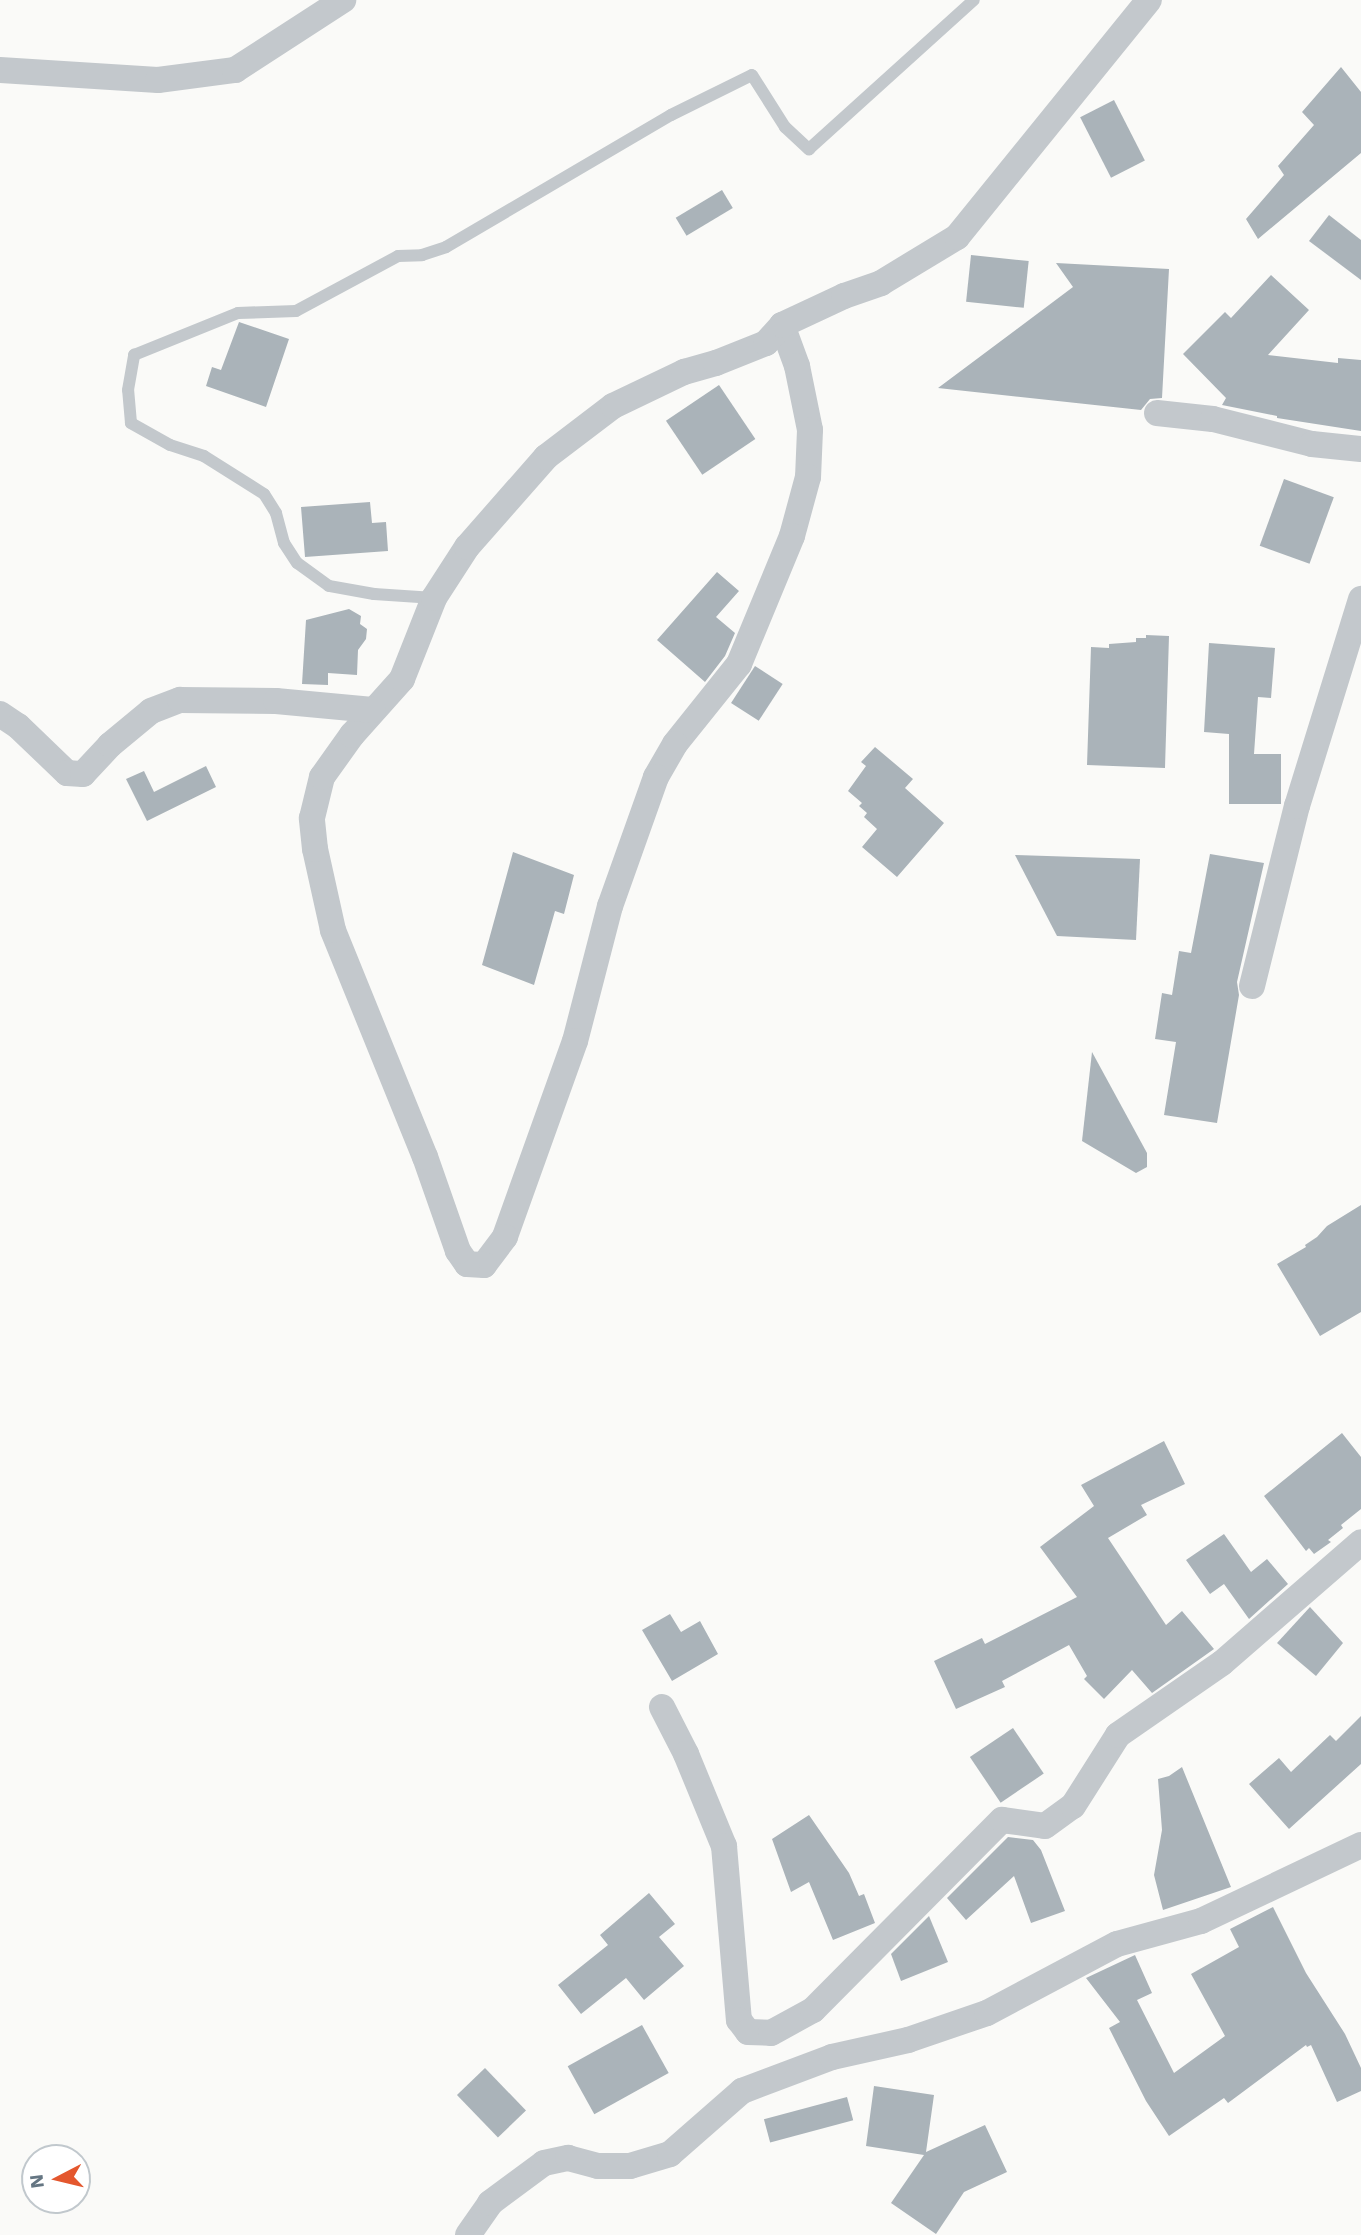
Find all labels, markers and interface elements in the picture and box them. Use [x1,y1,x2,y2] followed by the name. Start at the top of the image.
[21,2144,91,2214] north arrow
[24,2173,49,2190] text: N

